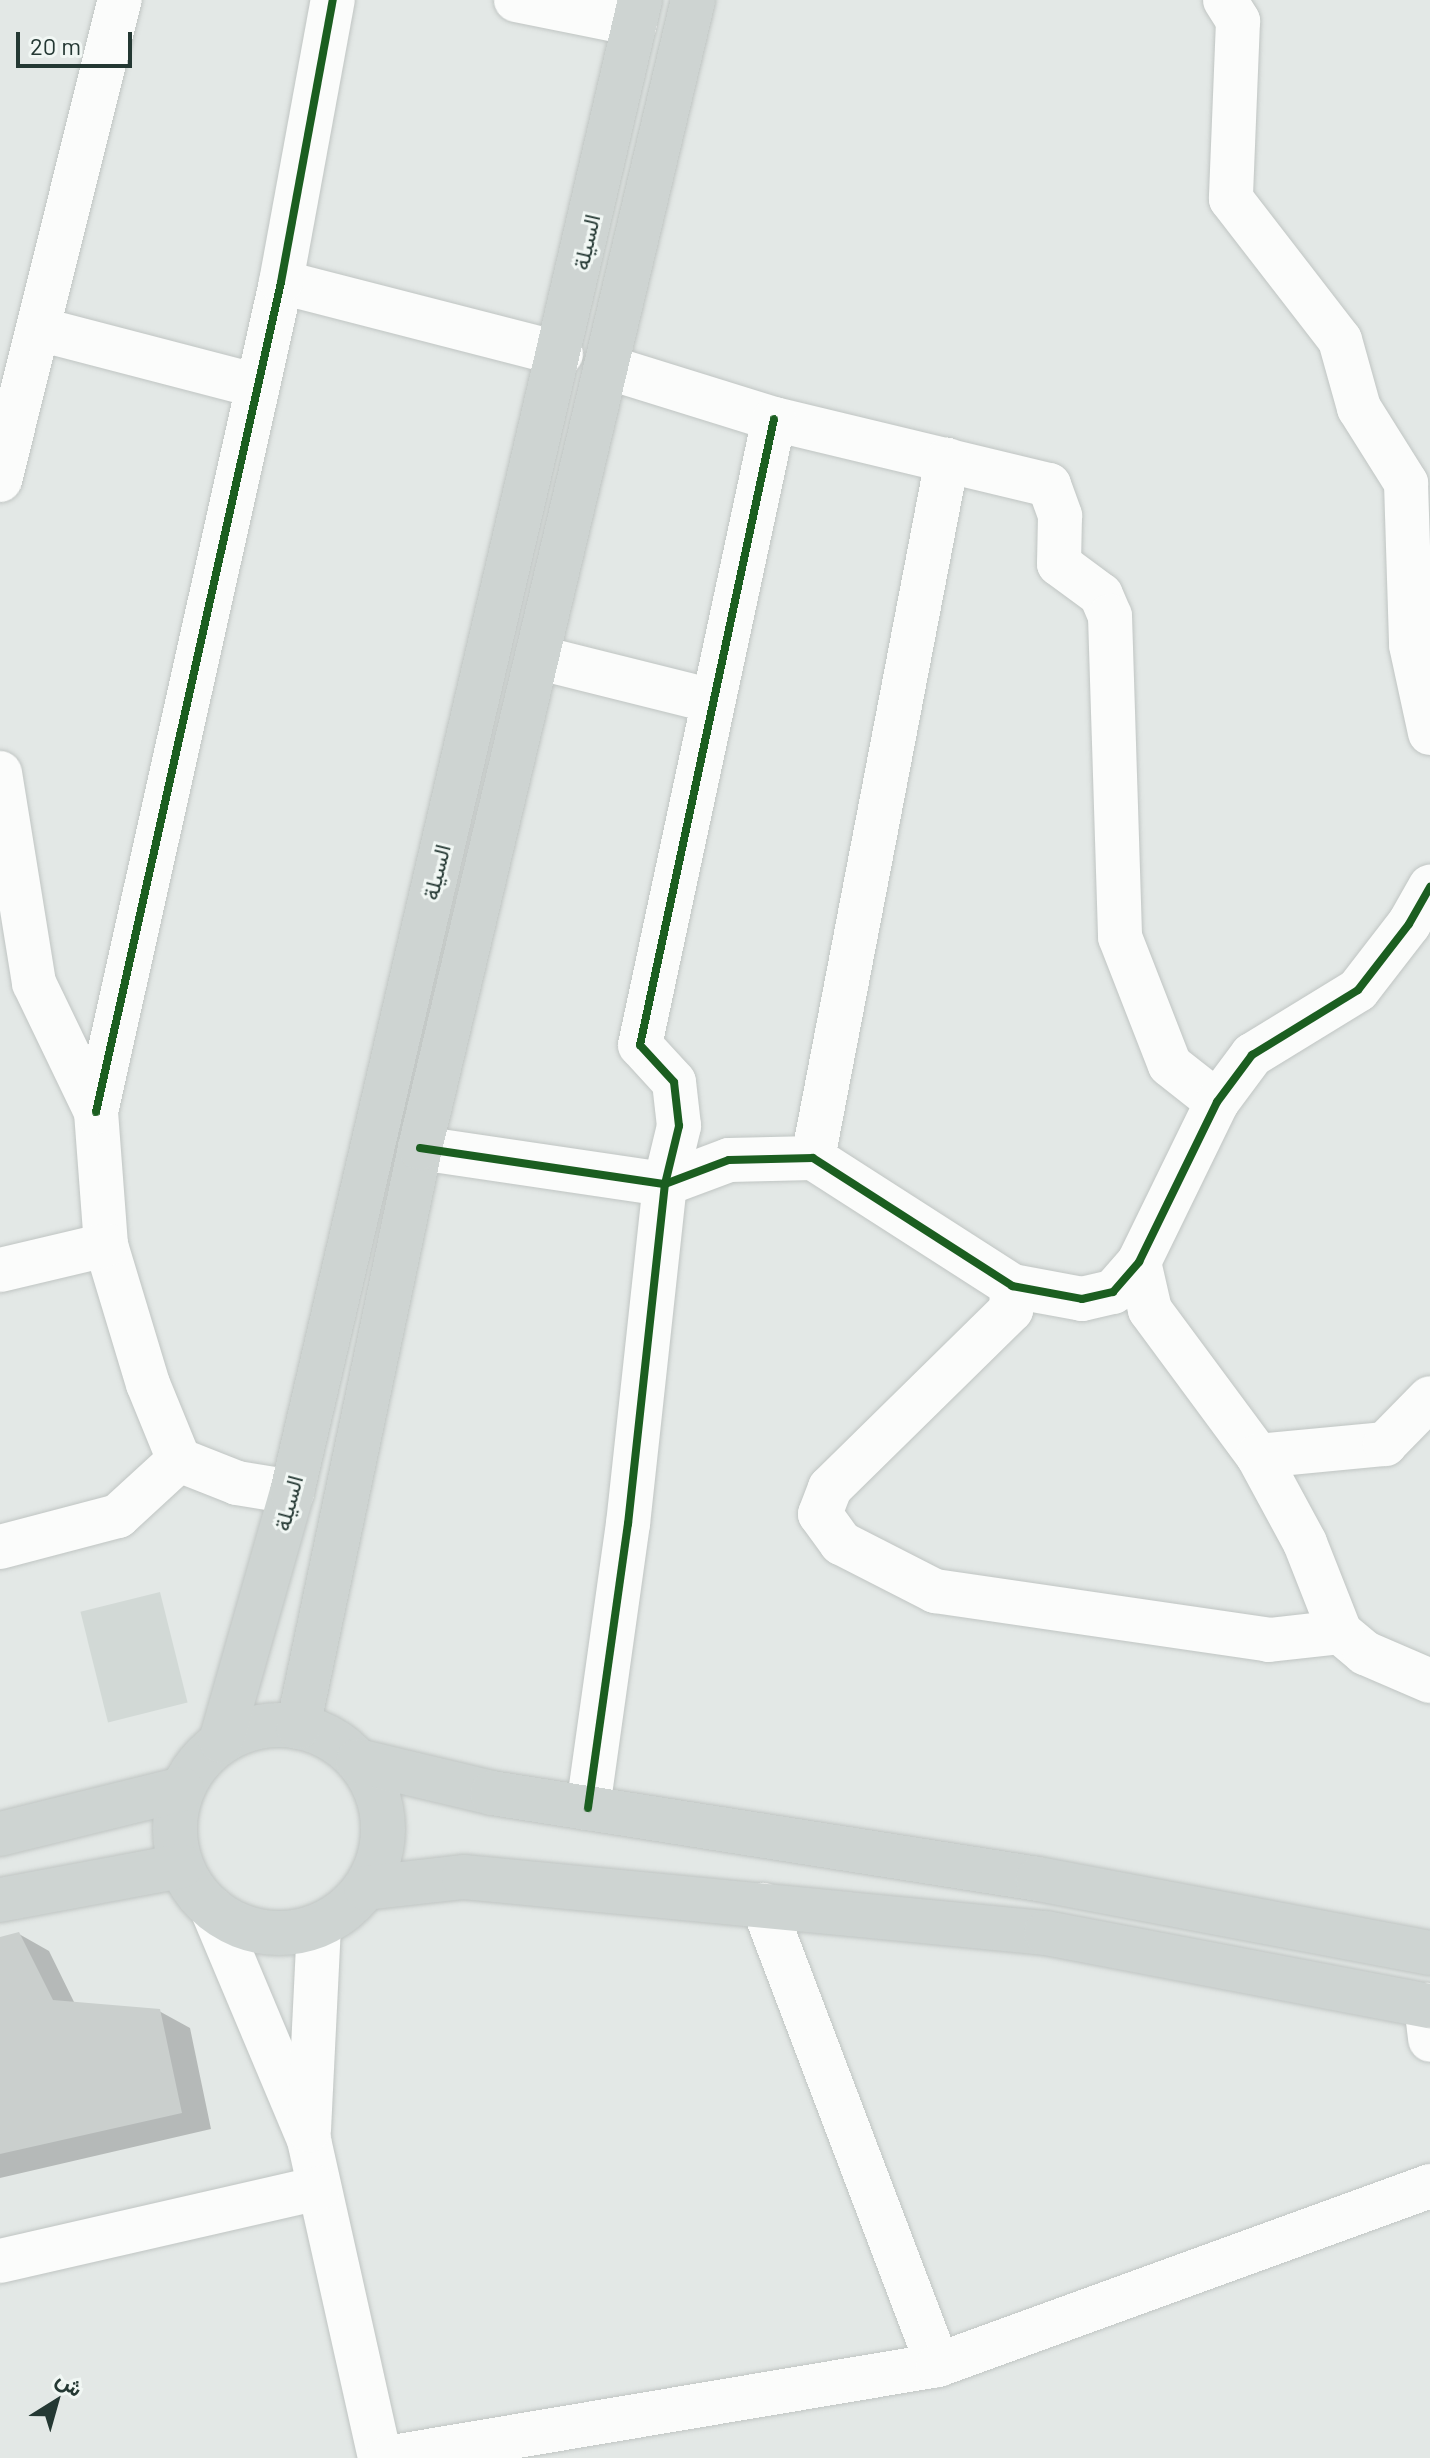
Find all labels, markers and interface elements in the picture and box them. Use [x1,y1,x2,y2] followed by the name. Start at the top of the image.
[20,16,136,66] scale bar
[30,31,81,60] text: 20 m
[567,212,605,272] street label: السيلة
[416,841,456,903] street label: السيلة
[268,1472,308,1534] street label: السيلة
[16,2362,96,2442] north arrow
[52,2364,89,2401] text: ش

